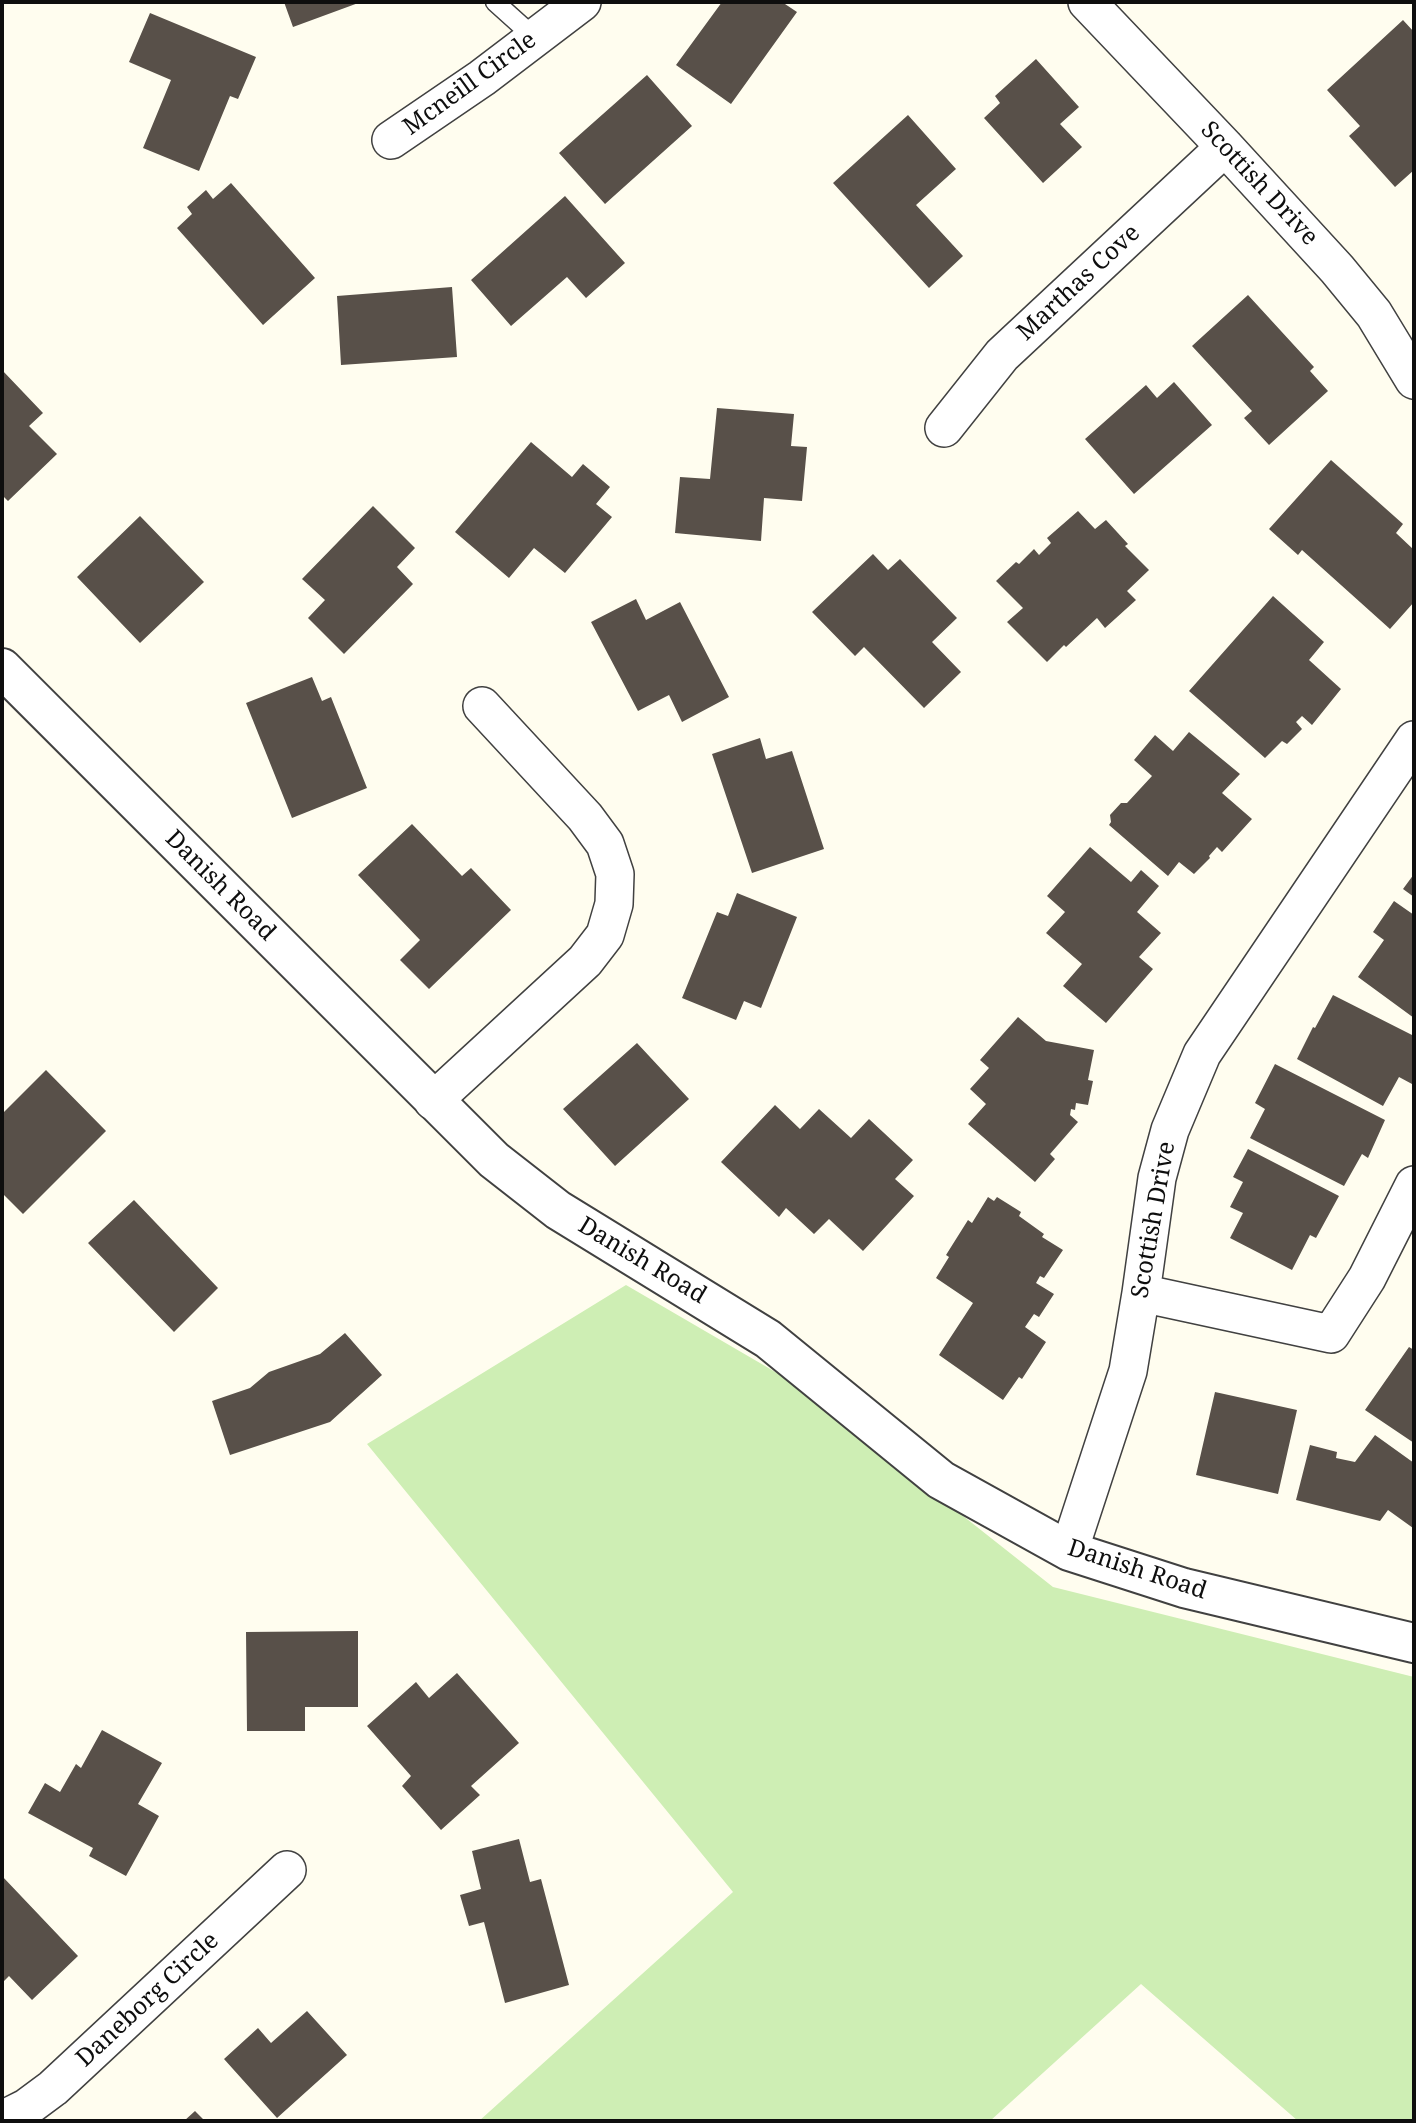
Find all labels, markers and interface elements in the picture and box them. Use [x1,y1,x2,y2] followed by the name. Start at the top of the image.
[398,26,542,142] street label: Mcneill Circle
[1194,116,1324,252] street label: Scottish Drive
[1012,219,1146,347] street label: Marthas Cove
[159,825,281,947] street label: Danish Road
[1126,1139,1182,1301] street label: Scottish Drive
[573,1212,711,1310] street label: Danish Road
[1064,1534,1210,1606] street label: Danish Road
[71,1927,225,2073] street label: Daneborg Circle

